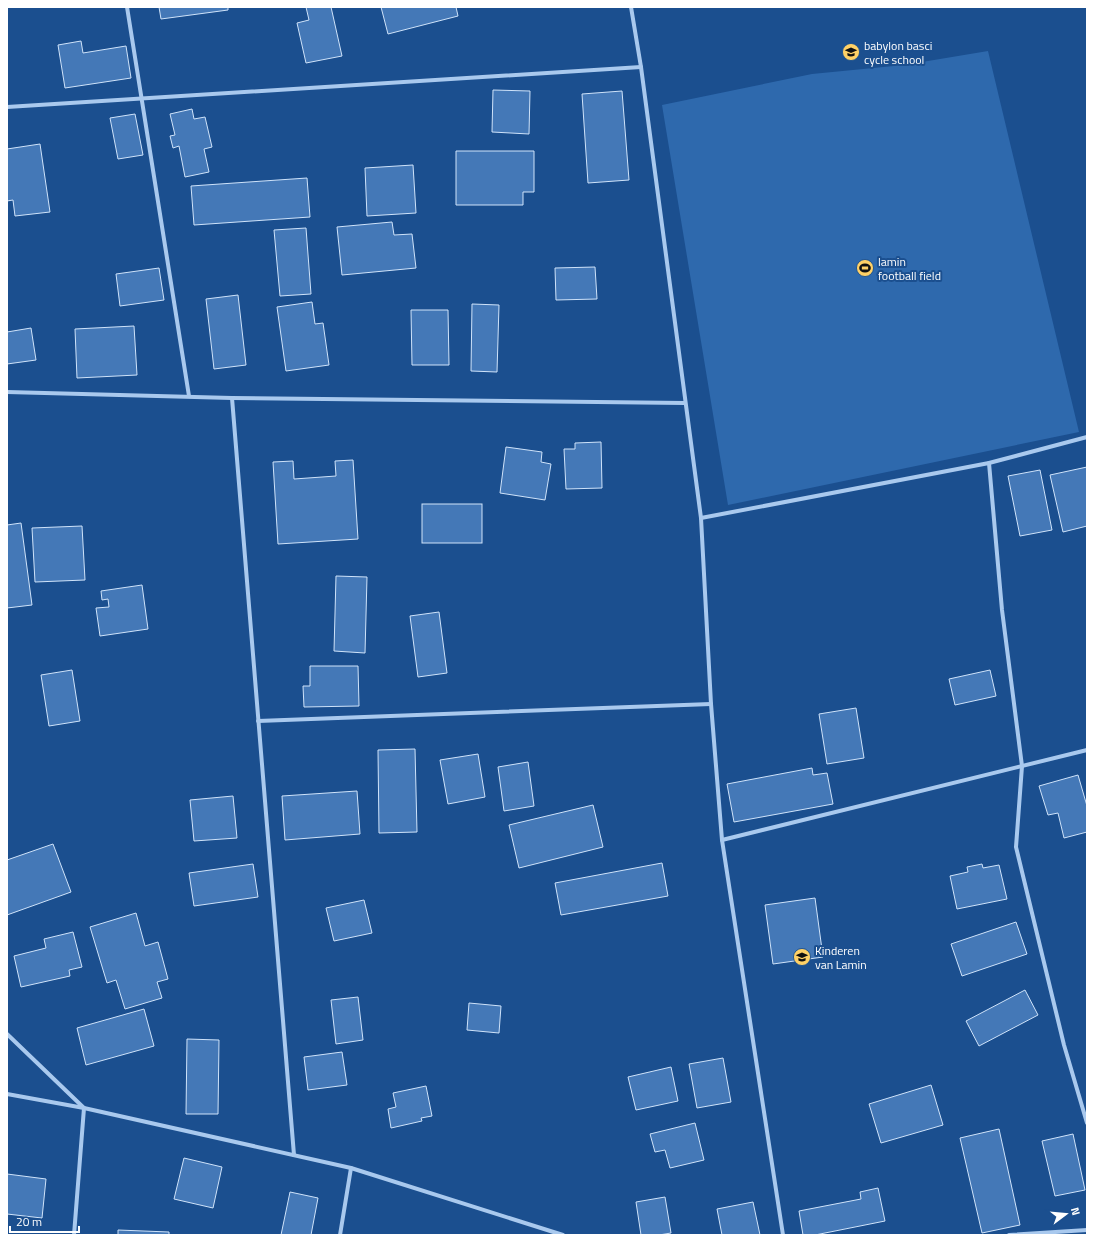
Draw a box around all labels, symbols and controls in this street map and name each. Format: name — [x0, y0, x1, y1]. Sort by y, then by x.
place label: babylon basci cycle school — [864, 36, 932, 69]
school or university icon: babylon basci cycle school — [841, 42, 861, 62]
place label: lamin football field — [878, 252, 941, 285]
sports icon: lamin football field — [855, 258, 875, 278]
place label: Kinderen van Lamin — [815, 941, 867, 974]
school or university icon: Kinderen van Lamin — [792, 947, 812, 967]
north arrow — [1046, 1194, 1086, 1234]
text: N — [1067, 1205, 1084, 1217]
scale bar — [10, 1208, 79, 1234]
text: 20 m — [16, 1212, 42, 1231]

